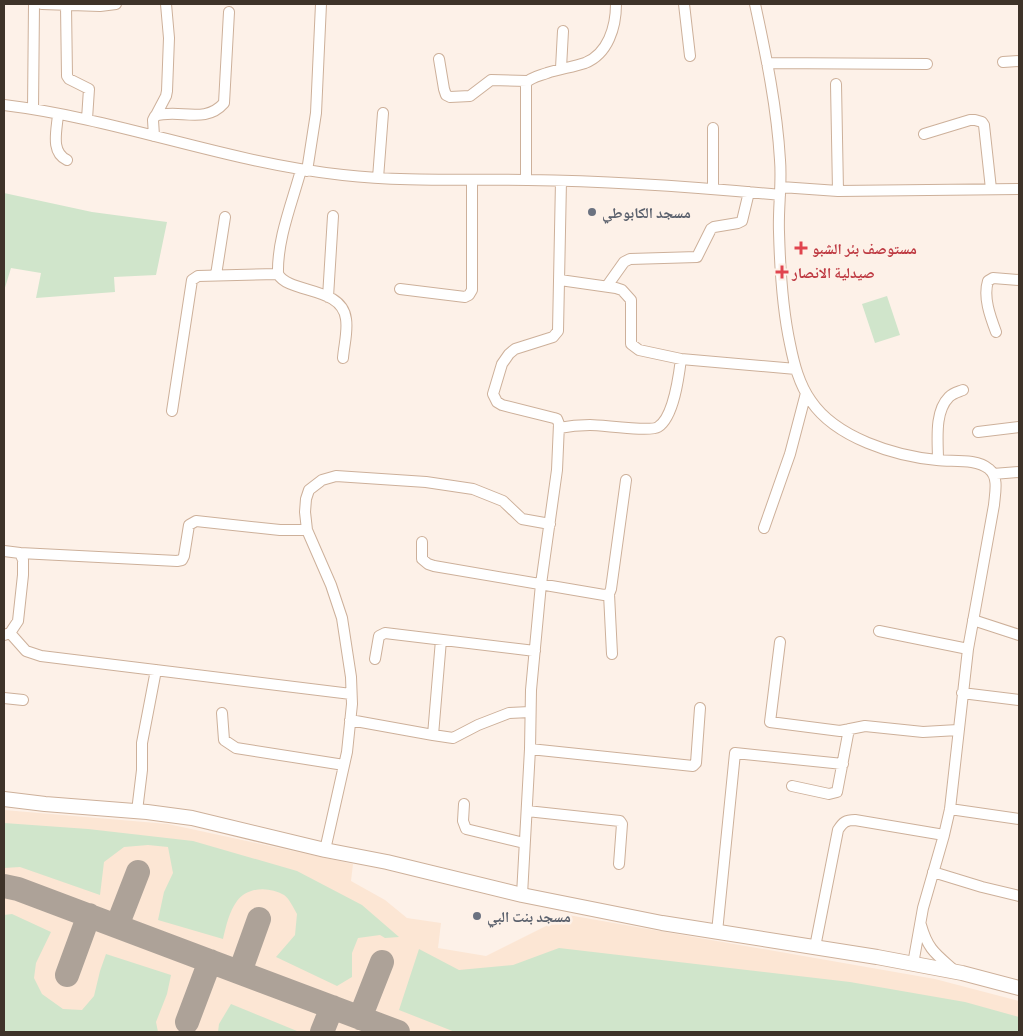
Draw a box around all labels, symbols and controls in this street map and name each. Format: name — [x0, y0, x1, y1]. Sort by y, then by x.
place label: مسجد الكابوطي — [602, 203, 691, 224]
marker: مسجد الكابوطي — [586, 206, 598, 218]
place label: مستوصف بئر الشبو — [812, 239, 917, 258]
marker: مستوصف بئر الشبو — [794, 241, 808, 255]
place label: صيدلية الانصار — [791, 263, 875, 282]
marker: صيدلية الانصار — [776, 266, 788, 278]
place label: مسجد بنت البي — [487, 907, 571, 928]
marker: مسجد بنت البي — [471, 910, 483, 922]

